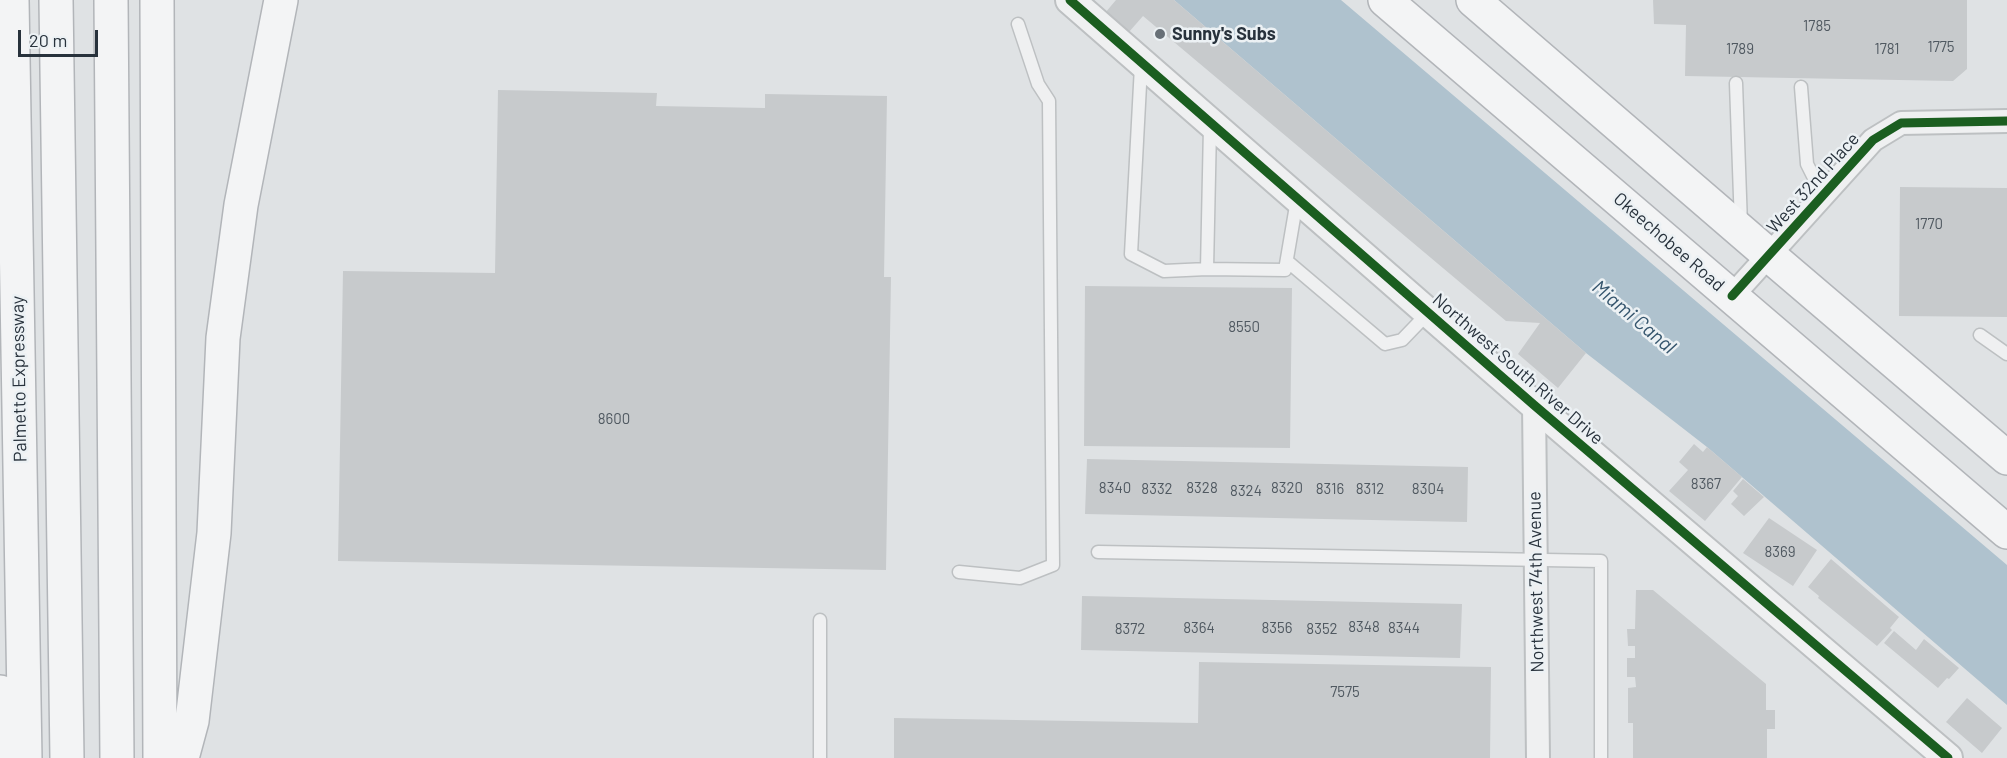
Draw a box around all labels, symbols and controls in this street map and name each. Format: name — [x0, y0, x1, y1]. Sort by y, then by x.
house number: 1785 — [1803, 17, 1831, 35]
scale bar — [21, 18, 100, 56]
place label: Sunny's Subs — [1172, 23, 1276, 45]
marker: Sunny's Subs — [1153, 27, 1167, 41]
text: 20 m — [29, 29, 67, 51]
house number: 1775 — [1927, 38, 1955, 56]
house number: 1789 — [1726, 40, 1754, 58]
house number: 1781 — [1875, 40, 1899, 58]
street label: West 32nd Place — [1762, 128, 1864, 238]
street label: Okeechobee Road — [1609, 188, 1729, 296]
house number: 1770 — [1915, 215, 1943, 233]
water label: Miami Canal — [1587, 275, 1681, 359]
street label: Northwest South River Drive — [1428, 289, 1608, 449]
street label: Palmetto Expressway — [7, 296, 31, 462]
house number: 8550 — [1228, 318, 1260, 336]
house number: 8600 — [598, 410, 630, 428]
house number: 8367 — [1691, 475, 1721, 493]
house number: 8340 — [1099, 479, 1131, 497]
house number: 8328 — [1186, 479, 1218, 497]
house number: 8320 — [1271, 479, 1303, 497]
house number: 8332 — [1141, 480, 1173, 498]
house number: 8316 — [1316, 480, 1344, 498]
house number: 8312 — [1356, 480, 1384, 498]
house number: 8304 — [1412, 480, 1444, 498]
house number: 8324 — [1230, 482, 1262, 500]
street label: Northwest 74th Avenue — [1524, 491, 1548, 673]
house number: 8369 — [1764, 543, 1796, 561]
house number: 8348 — [1348, 618, 1380, 636]
house number: 8364 — [1183, 619, 1215, 637]
house number: 8356 — [1262, 619, 1292, 637]
house number: 8344 — [1388, 619, 1420, 637]
house number: 8372 — [1115, 620, 1145, 638]
house number: 8352 — [1306, 620, 1338, 638]
house number: 7575 — [1330, 683, 1360, 701]

